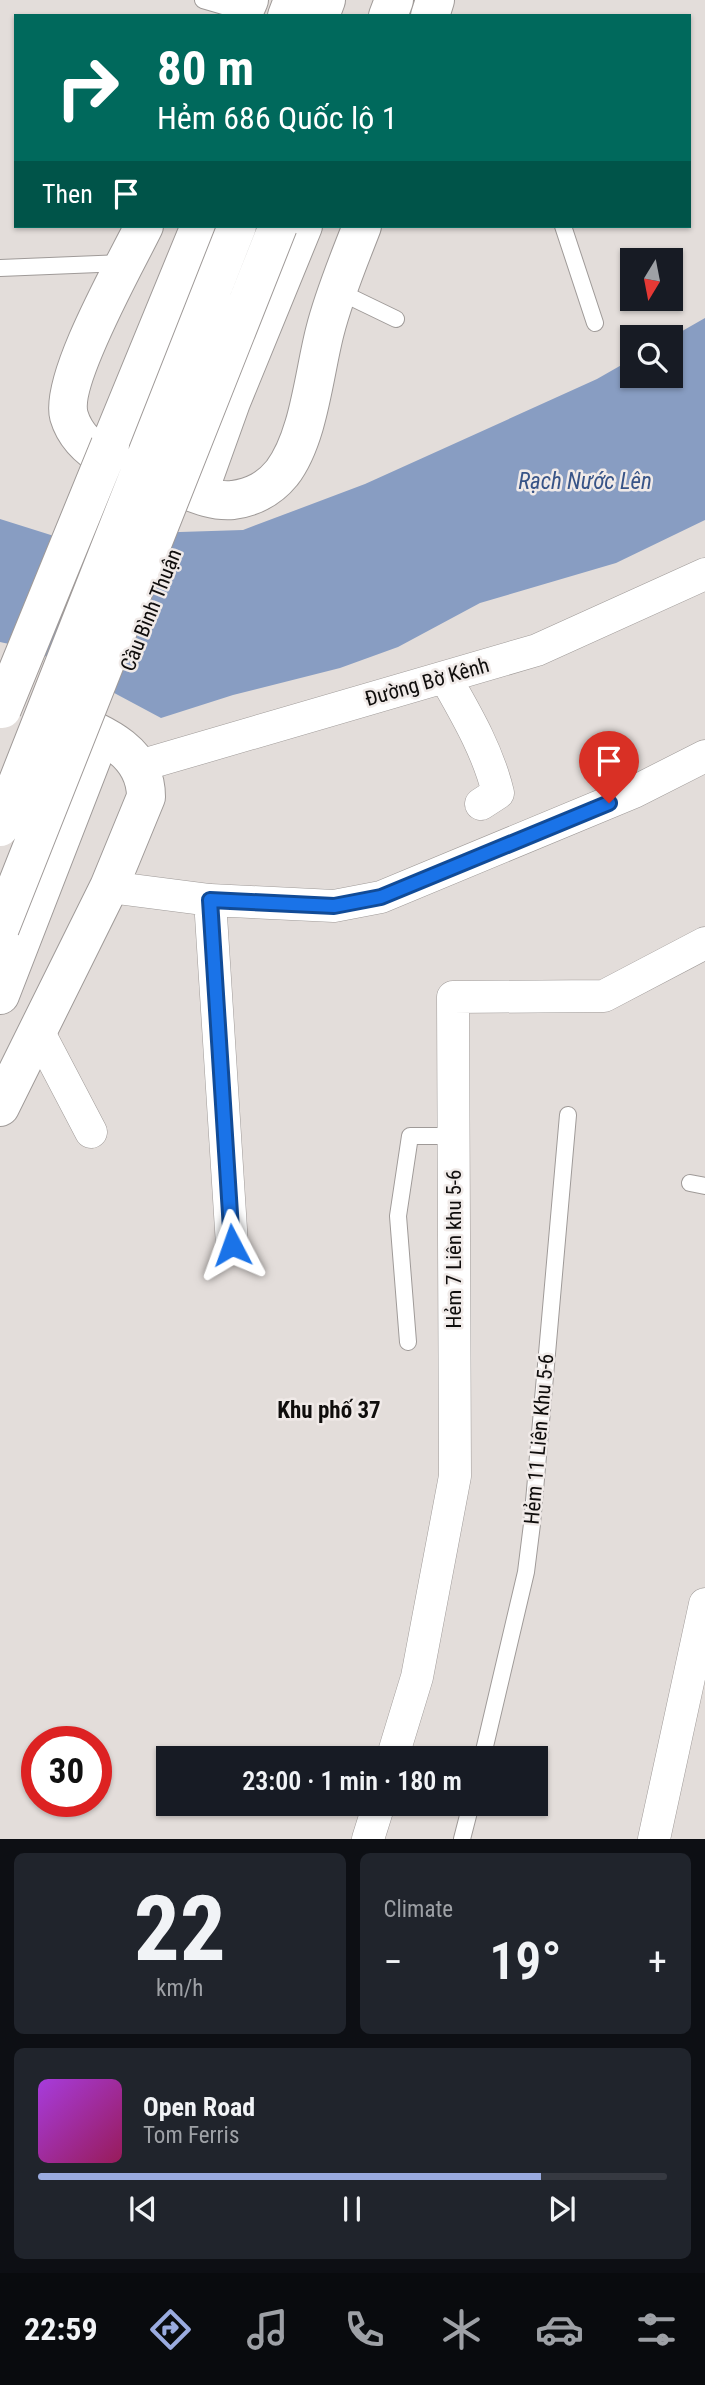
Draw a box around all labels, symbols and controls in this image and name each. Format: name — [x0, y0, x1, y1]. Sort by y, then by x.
text: 80 m — [157, 40, 254, 97]
icon: right — [42, 42, 133, 133]
text: Hẻm 686 Quốc lộ 1 — [157, 99, 397, 137]
icon: arrive — [107, 175, 145, 213]
text: Then — [42, 179, 93, 209]
north arrow — [620, 248, 682, 312]
map controls — [620, 248, 683, 388]
button: search — [620, 325, 683, 388]
water label: Rạch Nước Lên — [518, 468, 652, 495]
street label: Cầu Bình Thuận — [116, 545, 186, 675]
street label: Đường Bờ Kênh — [362, 653, 492, 711]
pin — [579, 731, 639, 803]
icon: arrive — [590, 742, 628, 780]
street label: Hẻm 7 Liên khu 5-6 — [442, 1170, 466, 1328]
position arrow — [195, 1208, 269, 1282]
street label: Hẻm 11 Liên Khu 5-6 — [520, 1353, 558, 1525]
district label: Khu phố 37 — [277, 1397, 381, 1424]
speed limit sign: 30 — [21, 1726, 112, 1817]
text: 23:00 · 1 min · 180 m — [242, 1766, 462, 1796]
text: 22 — [134, 1876, 226, 1982]
text: Climate — [384, 1896, 453, 1923]
text: 19° — [489, 1931, 561, 1992]
text: − — [384, 1940, 403, 1984]
text: + — [648, 1940, 667, 1984]
text: km/h — [156, 1975, 203, 2002]
text: Open Road — [143, 2092, 255, 2122]
text: Tom Ferris — [143, 2122, 239, 2149]
icon: previous — [124, 2190, 162, 2228]
icon: pause — [333, 2190, 371, 2228]
icon: next — [543, 2190, 581, 2228]
icon: directions — [146, 2305, 195, 2354]
icon: music — [243, 2305, 292, 2354]
icon: phone — [340, 2305, 389, 2354]
icon: climate — [437, 2305, 486, 2354]
icon: car — [535, 2305, 584, 2354]
icon: filters — [632, 2305, 681, 2354]
text: 22:59 — [24, 2310, 98, 2348]

